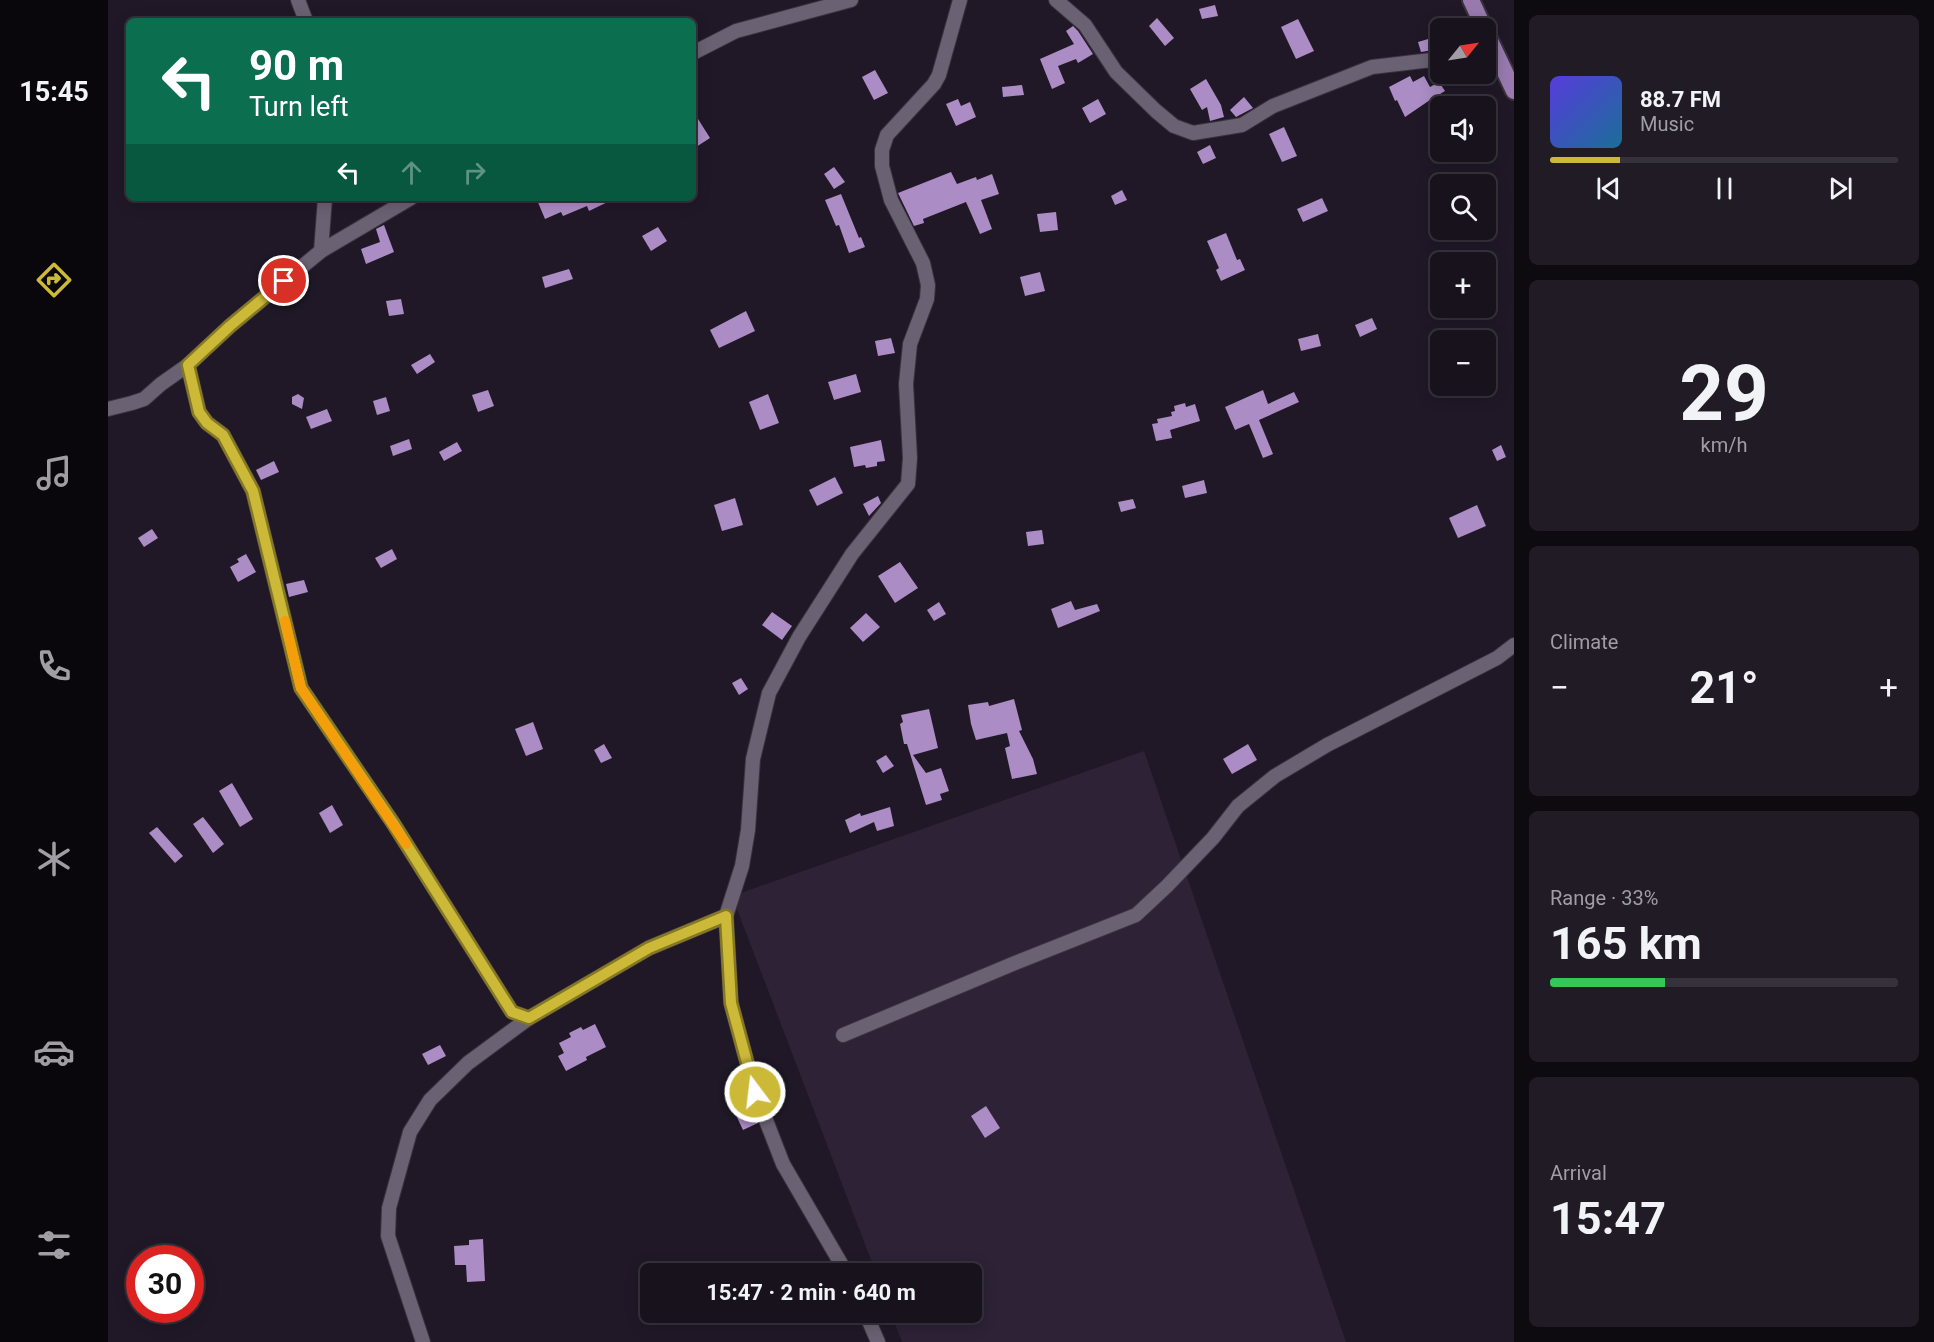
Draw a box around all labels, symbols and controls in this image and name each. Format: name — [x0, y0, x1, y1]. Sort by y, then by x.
north arrow — [1430, 18, 1496, 84]
map controls — [1430, 18, 1496, 396]
text: 90 m — [249, 41, 344, 90]
icon: left — [150, 42, 228, 120]
text: 15:45 — [19, 76, 89, 108]
text: 88.7 FM — [1640, 87, 1721, 112]
text: Turn left — [249, 91, 349, 123]
button: sound — [1430, 96, 1496, 162]
text: Music — [1640, 112, 1694, 136]
icon: left — [332, 156, 365, 189]
icon: ahead — [395, 156, 428, 189]
icon: right — [458, 156, 491, 189]
icon: previous — [1592, 172, 1625, 205]
icon: pause — [1708, 172, 1741, 205]
icon: next — [1824, 172, 1857, 205]
button: search — [1430, 174, 1496, 240]
button: + — [1430, 252, 1496, 318]
pin — [258, 255, 309, 306]
icon: directions — [33, 259, 75, 301]
icon: arrive — [267, 264, 300, 297]
button: − — [1430, 330, 1496, 396]
text: 29 — [1679, 348, 1769, 439]
text: km/h — [1701, 433, 1747, 457]
icon: music — [33, 452, 75, 494]
text: Climate — [1550, 630, 1618, 654]
icon: phone — [33, 645, 75, 687]
text: 21° — [1689, 661, 1759, 714]
text: − — [1550, 668, 1569, 707]
text: + — [1879, 668, 1898, 707]
icon: climate — [33, 838, 75, 880]
text: Range · 33% — [1550, 886, 1658, 910]
text: 165 km — [1550, 917, 1702, 970]
icon: car — [33, 1031, 75, 1073]
position arrow — [723, 1060, 787, 1124]
text: Arrival — [1550, 1161, 1607, 1185]
text: 15:47 — [1550, 1192, 1666, 1245]
icon: filters — [33, 1224, 75, 1266]
speed limit sign: 30 — [126, 1245, 204, 1323]
text: 15:47 · 2 min · 640 m — [706, 1280, 916, 1305]

